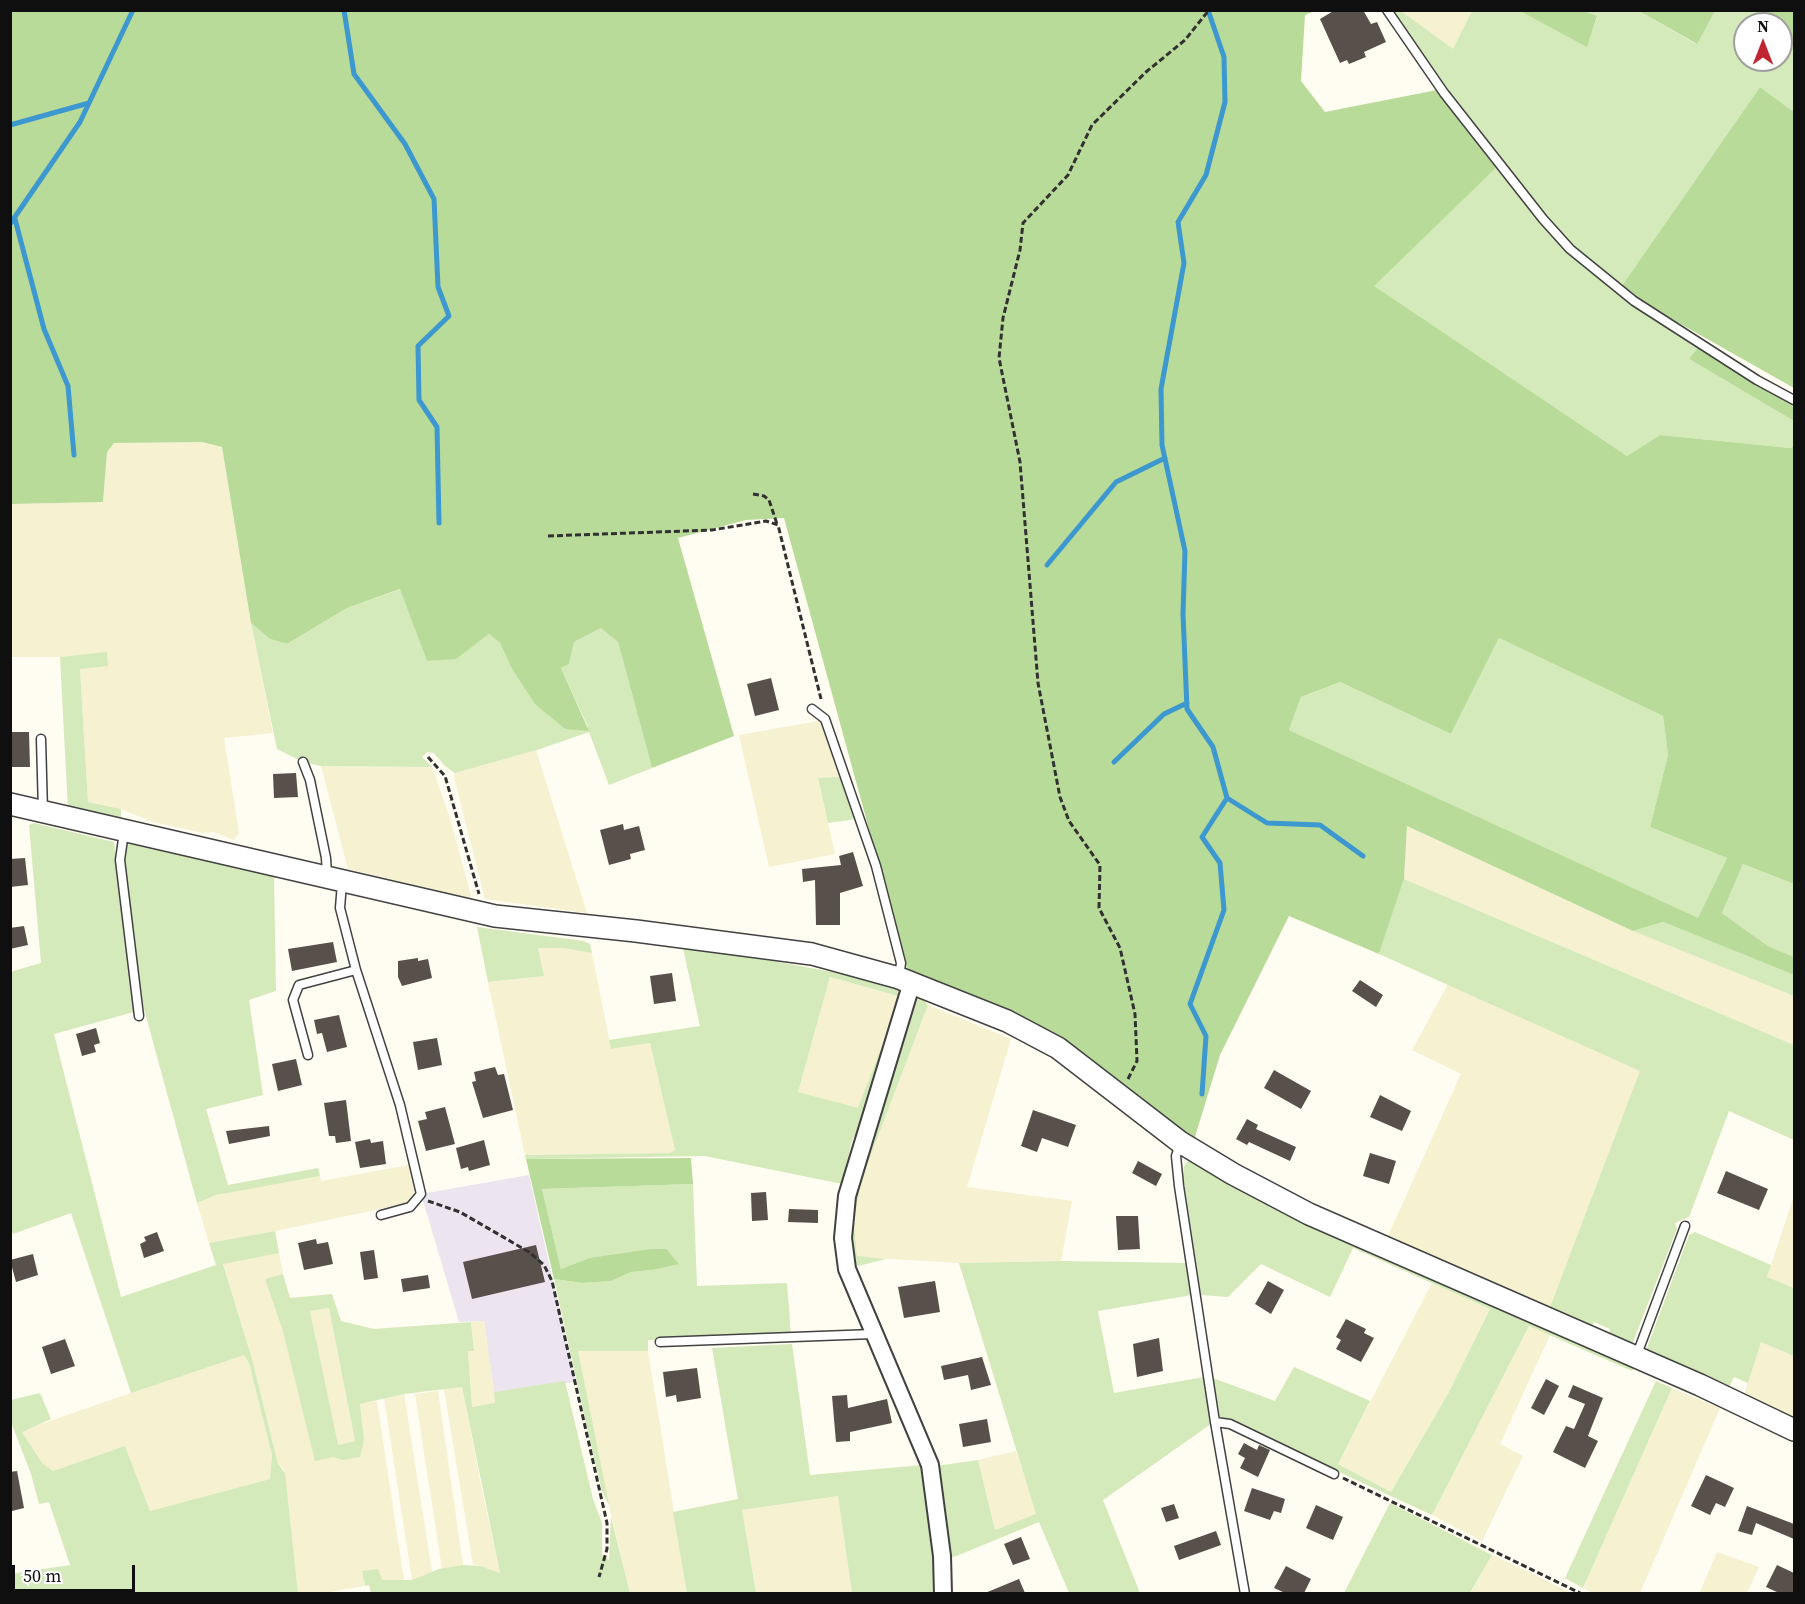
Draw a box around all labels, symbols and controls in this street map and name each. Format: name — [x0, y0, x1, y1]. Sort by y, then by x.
north arrow — [1733, 12, 1793, 72]
text: N — [1757, 15, 1769, 37]
scale bar — [15, 1553, 138, 1591]
text: 50 m — [23, 1563, 61, 1588]

